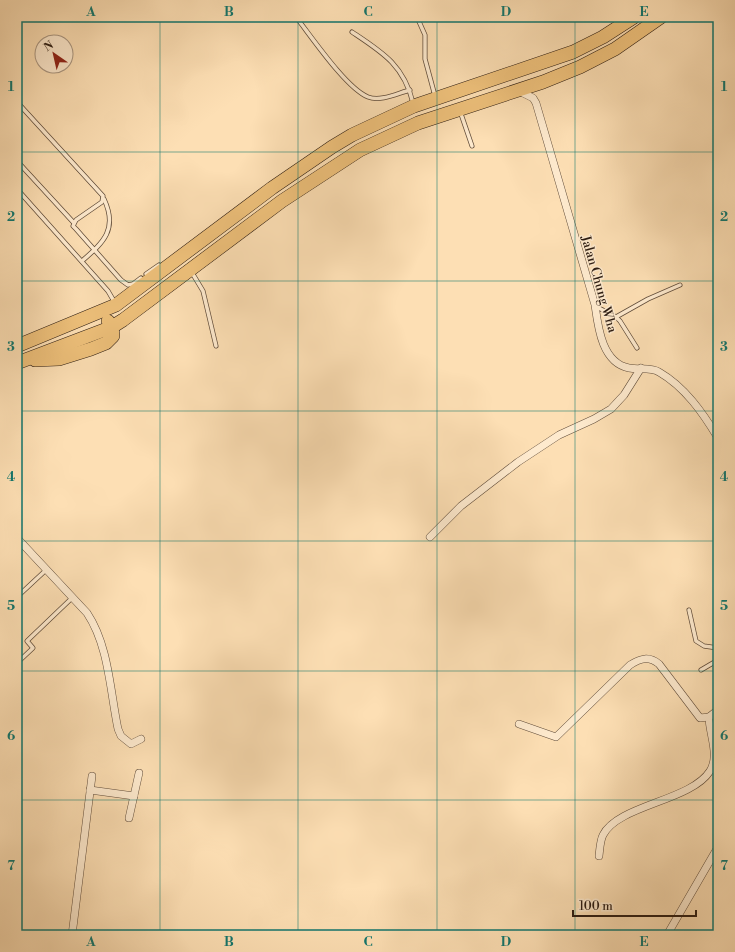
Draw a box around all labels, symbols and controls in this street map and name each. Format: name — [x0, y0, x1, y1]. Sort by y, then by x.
text: A — [85, 4, 96, 20]
text: B — [224, 4, 234, 20]
text: C — [363, 4, 373, 20]
text: D — [501, 4, 511, 20]
text: E — [639, 4, 649, 20]
north arrow — [34, 34, 74, 74]
text: N — [41, 38, 57, 55]
text: 1 — [8, 79, 15, 95]
text: 1 — [721, 79, 728, 95]
text: 2 — [7, 209, 15, 225]
text: 2 — [720, 209, 728, 225]
street label: Jalan Chung Wha — [577, 233, 621, 335]
text: 3 — [7, 339, 15, 355]
text: 3 — [720, 339, 728, 355]
text: 4 — [7, 469, 16, 485]
text: 4 — [720, 469, 729, 485]
text: 5 — [7, 598, 15, 614]
text: 5 — [720, 598, 728, 614]
text: 6 — [7, 728, 15, 744]
text: 6 — [720, 728, 728, 744]
text: 7 — [7, 858, 15, 874]
text: 7 — [720, 858, 728, 874]
scale bar — [573, 892, 696, 918]
text: 100 m — [579, 899, 613, 914]
text: A — [85, 934, 96, 950]
text: B — [224, 934, 234, 950]
text: C — [363, 934, 373, 950]
text: D — [501, 934, 511, 950]
text: E — [639, 934, 649, 950]

